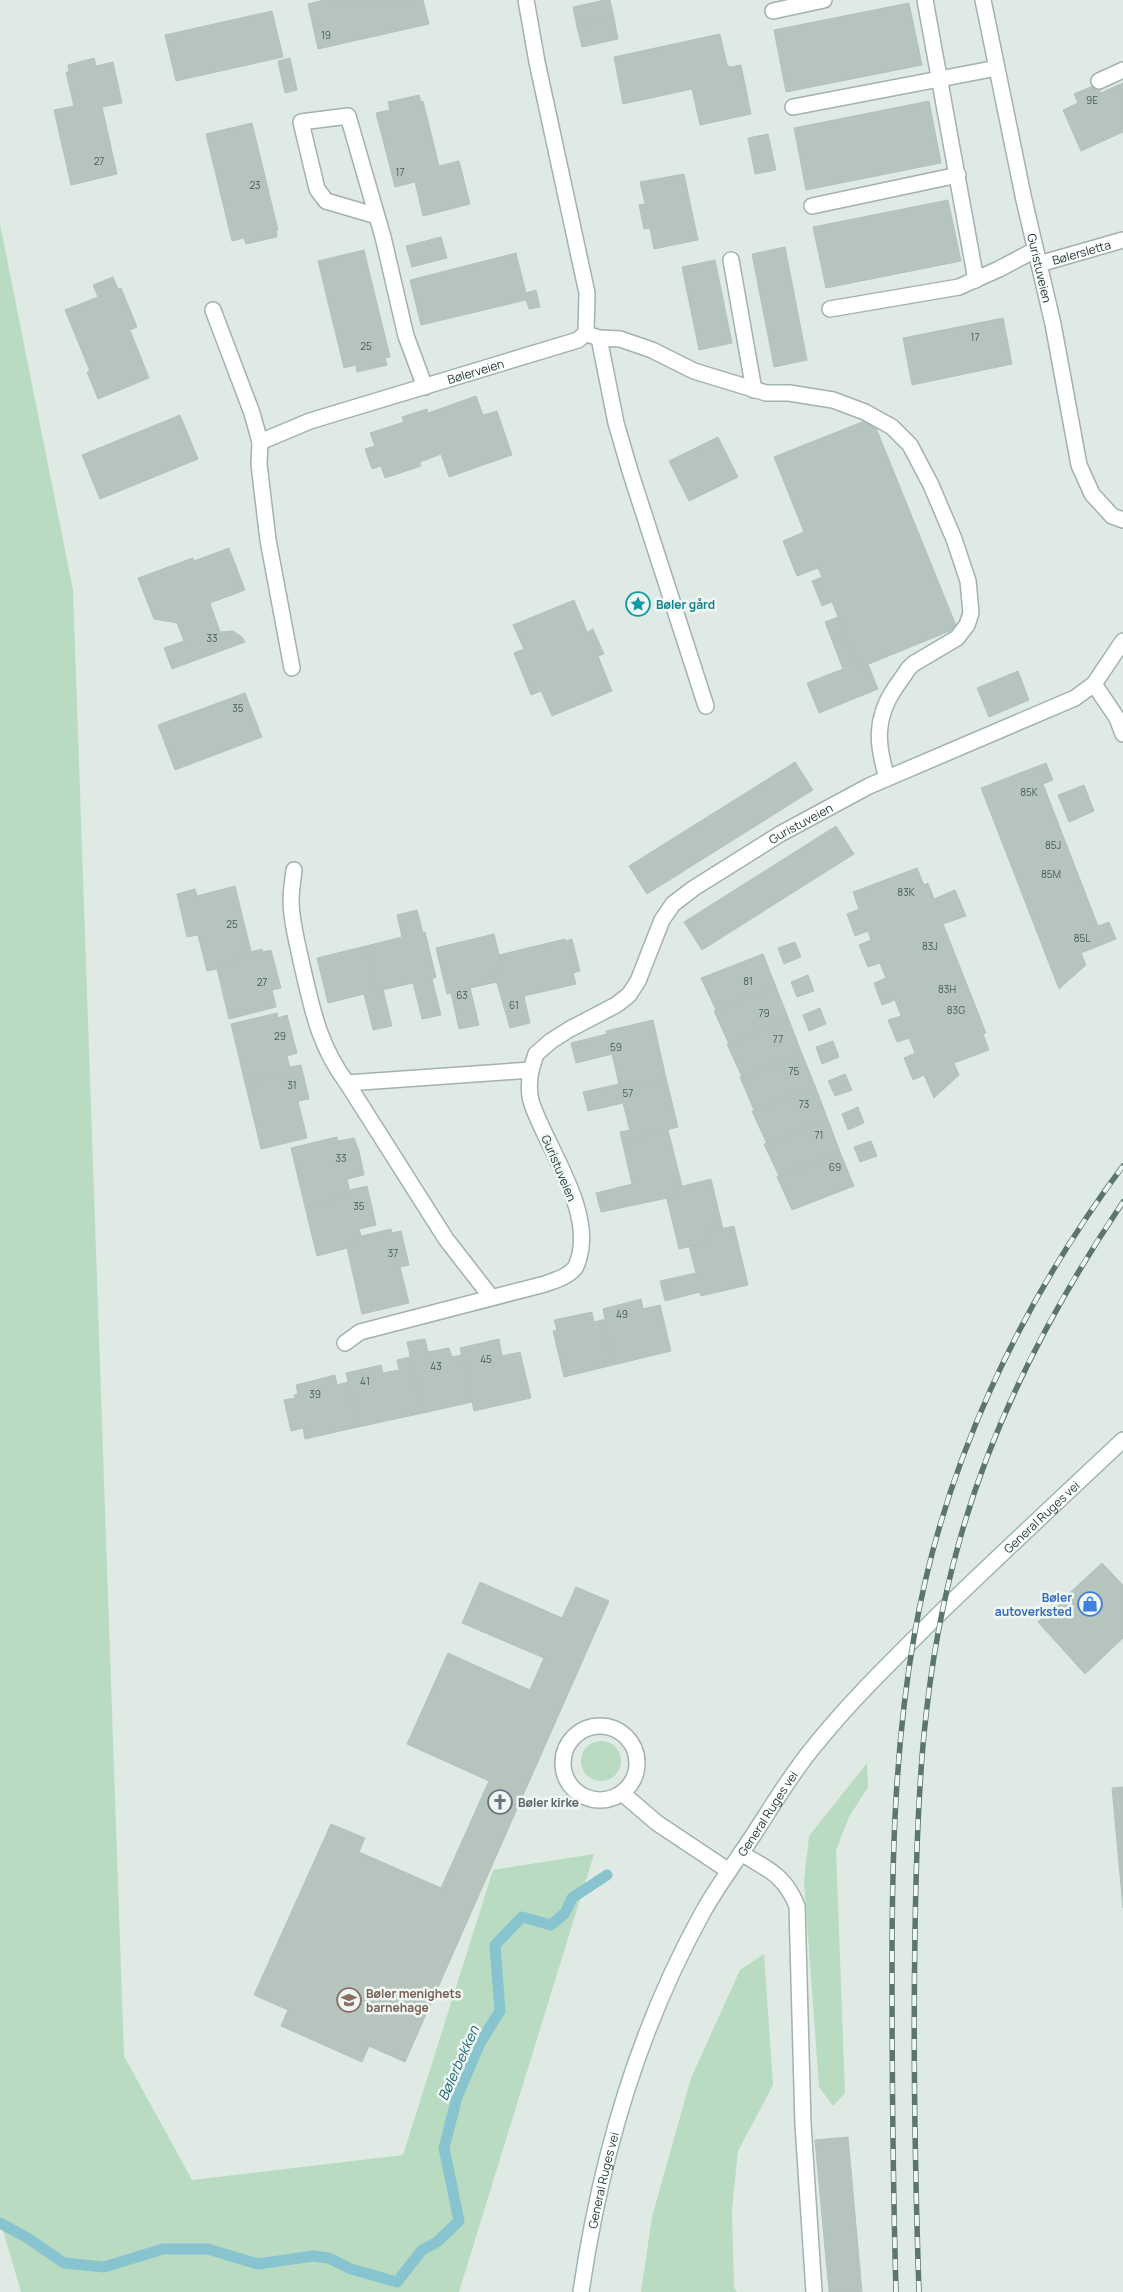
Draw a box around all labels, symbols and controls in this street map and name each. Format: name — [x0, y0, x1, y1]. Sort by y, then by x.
house number: 19 — [321, 28, 331, 42]
house number: 9E — [1086, 93, 1098, 107]
house number: 27 — [94, 154, 104, 168]
house number: 17 — [396, 165, 404, 179]
house number: 23 — [249, 178, 261, 192]
street label: Guristuveien — [1024, 232, 1056, 304]
street label: Bølersletta — [1050, 235, 1113, 268]
house number: 17 — [971, 330, 979, 344]
house number: 25 — [360, 339, 372, 353]
street label: Bølerveien — [445, 354, 506, 388]
place icon: Bøler gård — [625, 591, 651, 617]
place label: Bøler gård — [656, 596, 715, 613]
house number: 33 — [206, 631, 218, 645]
house number: 35 — [232, 701, 244, 715]
house number: 85K — [1020, 785, 1038, 799]
street label: Guristuveien — [765, 799, 835, 848]
house number: 85J — [1045, 838, 1061, 852]
house number: 85M — [1041, 867, 1061, 881]
house number: 83K — [897, 885, 915, 899]
house number: 25 — [226, 917, 238, 931]
house number: 85L — [1074, 931, 1090, 945]
house number: 83J — [922, 939, 938, 953]
house number: 81 — [743, 974, 753, 988]
house number: 27 — [257, 975, 267, 989]
house number: 83H — [938, 982, 956, 996]
house number: 63 — [456, 988, 468, 1002]
house number: 61 — [509, 998, 519, 1012]
house number: 83G — [947, 1003, 965, 1017]
house number: 79 — [758, 1006, 770, 1020]
house number: 29 — [274, 1029, 286, 1043]
house number: 77 — [773, 1032, 783, 1046]
house number: 59 — [610, 1040, 622, 1054]
house number: 75 — [789, 1064, 800, 1078]
house number: 31 — [287, 1078, 297, 1092]
house number: 57 — [623, 1086, 633, 1100]
house number: 73 — [799, 1097, 809, 1111]
house number: 71 — [815, 1128, 823, 1142]
street label: Guristuveien — [537, 1132, 581, 1204]
house number: 33 — [335, 1151, 347, 1165]
house number: 69 — [829, 1160, 841, 1174]
house number: 35 — [353, 1199, 365, 1213]
house number: 37 — [388, 1246, 398, 1260]
house number: 49 — [616, 1307, 628, 1321]
house number: 45 — [480, 1352, 492, 1366]
house number: 43 — [430, 1359, 442, 1373]
house number: 41 — [360, 1374, 370, 1388]
house number: 39 — [309, 1387, 321, 1401]
street label: General Ruges vei — [999, 1477, 1083, 1557]
place label: Bøler autoverksted — [995, 1589, 1072, 1620]
shop icon: Bøler autoverksted — [1077, 1591, 1103, 1617]
street label: General Ruges vei — [733, 1767, 801, 1859]
church icon: Bøler kirke — [487, 1789, 513, 1815]
place label: Bøler kirke — [518, 1794, 579, 1811]
place label: Bøler menighets barnehage — [366, 1985, 462, 2016]
school or university icon: Bøler menighets barnehage — [336, 1987, 362, 2013]
water label: Bølerbekken — [433, 2022, 483, 2103]
street label: General Ruges vei — [583, 2130, 622, 2230]

